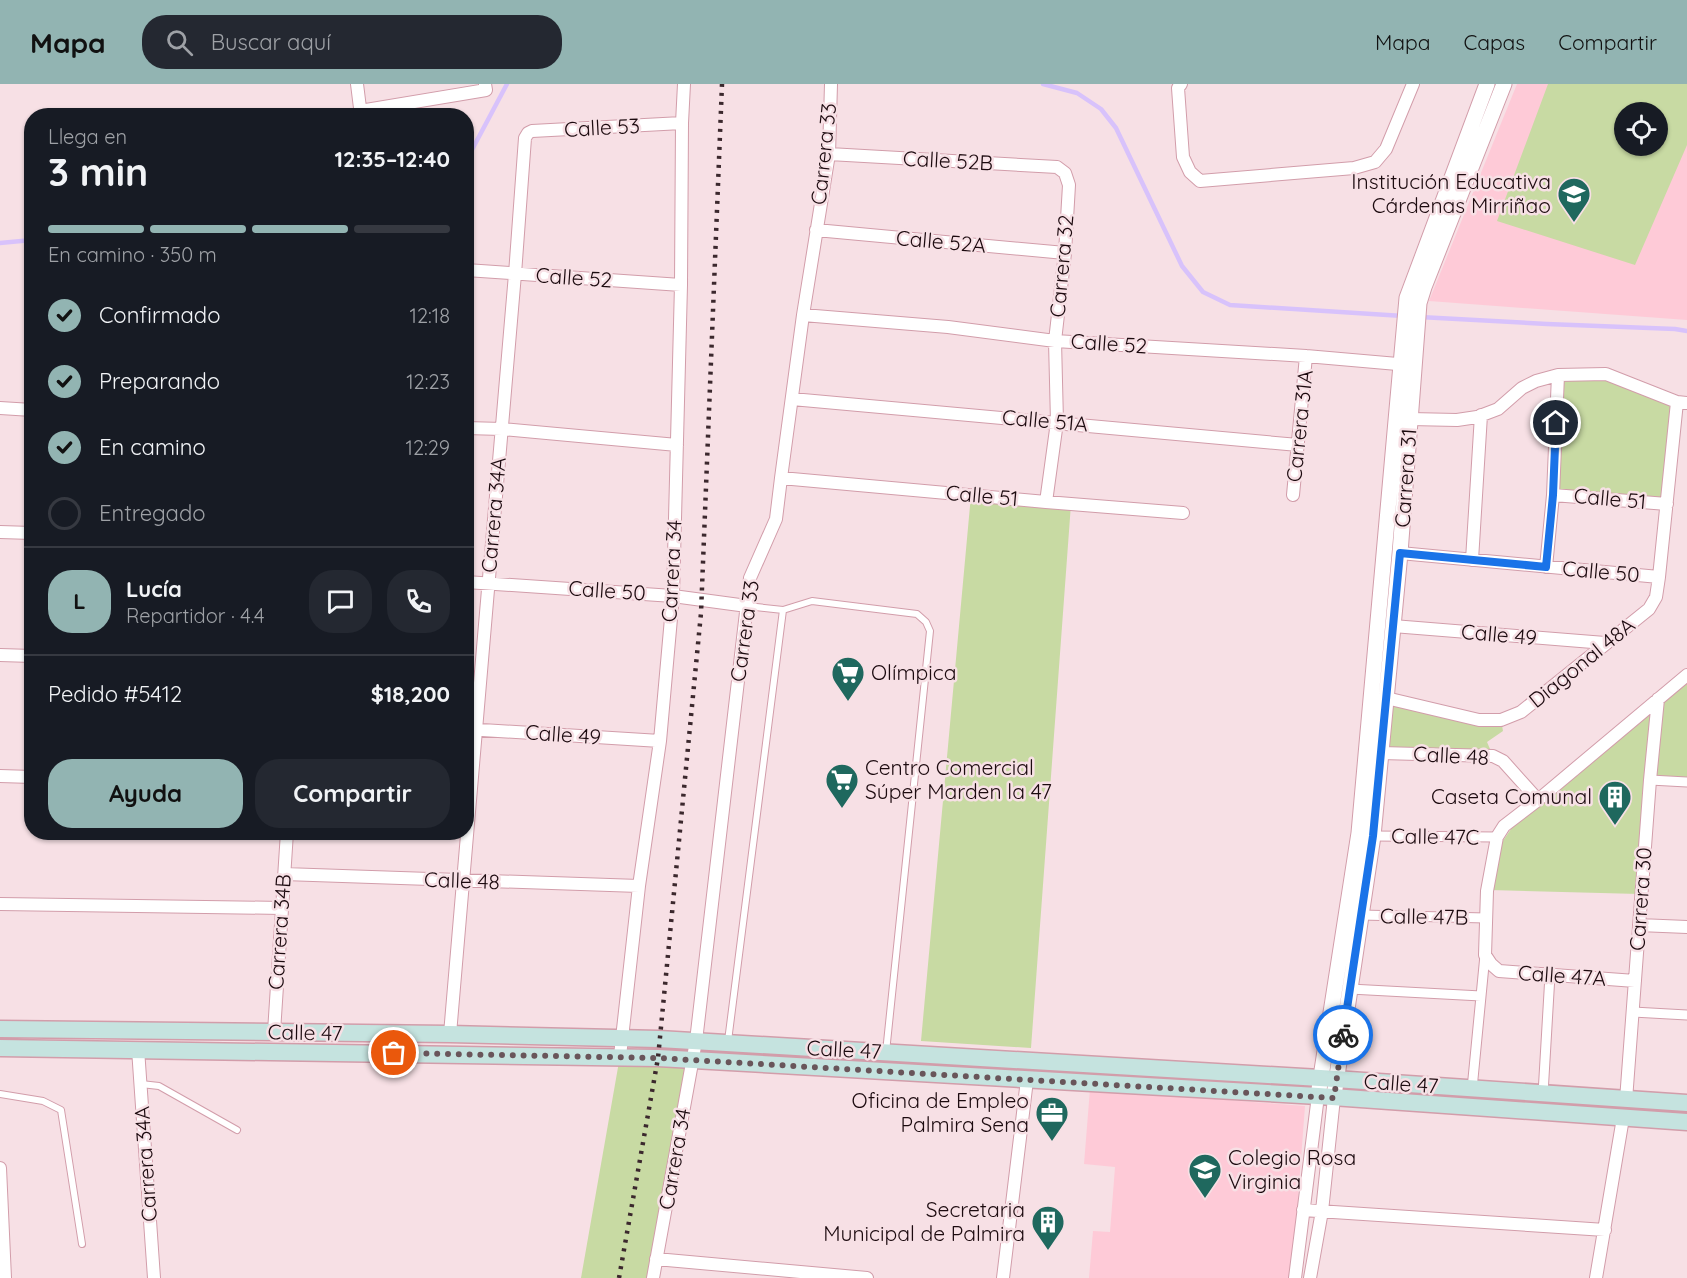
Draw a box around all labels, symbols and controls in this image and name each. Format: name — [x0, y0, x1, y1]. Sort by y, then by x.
search box — [142, 15, 562, 69]
text: Mapa — [30, 25, 106, 60]
icon: search — [163, 26, 196, 59]
text: Buscar aquí — [211, 28, 331, 56]
text: Mapa — [1375, 29, 1430, 55]
text: Capas — [1463, 29, 1525, 55]
text: Compartir — [1558, 29, 1657, 55]
street label: Carrera 33 — [805, 102, 841, 206]
map controls — [1614, 102, 1668, 156]
button: locate — [1614, 102, 1668, 156]
street label: Calle 53 — [563, 112, 641, 142]
text: Llega en — [48, 124, 127, 149]
text: 12:35–12:40 — [334, 145, 450, 173]
street label: Calle 52B — [902, 145, 994, 175]
text: 3 min — [48, 147, 148, 196]
place label: Institución Educativa Cárdenas Mirriñao — [1351, 168, 1551, 218]
school or university icon: Institución Educativa Cárdenas Mirriñao — [1556, 176, 1592, 223]
street label: Carrera 32 — [1044, 213, 1078, 318]
street label: Calle 52A — [895, 224, 987, 258]
text: En camino · 350 m — [48, 242, 217, 267]
street label: Calle 52 — [535, 261, 613, 293]
icon: check — [48, 299, 81, 332]
text: Confirmado — [99, 301, 220, 329]
text: 12:18 — [410, 303, 450, 328]
street label: Calle 52 — [1070, 327, 1148, 359]
icon: check — [48, 365, 81, 398]
text: Preparando — [99, 367, 220, 395]
text: 12:23 — [406, 369, 450, 394]
street label: Carrera 31A — [1280, 369, 1318, 483]
pin — [1530, 397, 1581, 448]
street label: Calle 51A — [1001, 403, 1089, 437]
icon: home — [1539, 406, 1572, 439]
street label: Carrera 31 — [1389, 428, 1421, 528]
icon: check — [48, 431, 81, 464]
text: En camino — [99, 433, 206, 461]
text: 12:29 — [406, 435, 450, 460]
street label: Carrera 34A — [475, 456, 511, 574]
street label: Calle 51 — [945, 479, 1019, 511]
street label: Calle 51 — [1573, 482, 1647, 514]
text: Entregado — [99, 499, 206, 527]
street label: Carrera 34 — [655, 519, 687, 623]
street label: Calle 50 — [1561, 555, 1641, 587]
button: chat — [309, 570, 372, 633]
button: phone — [387, 570, 450, 633]
street label: Calle 50 — [568, 574, 647, 606]
text: Lucía — [126, 575, 182, 603]
street label: Carrera 33 — [724, 578, 764, 683]
text: L — [73, 587, 86, 615]
text: Repartidor · 4.4 — [126, 603, 264, 628]
street label: Diagonal 48A — [1523, 611, 1640, 713]
street label: Calle 49 — [1460, 618, 1538, 650]
supermarket icon: Olímpica — [830, 655, 866, 702]
place label: Olímpica — [871, 659, 956, 685]
text: Pedido #5412 — [48, 680, 182, 708]
text: $18,200 — [371, 680, 450, 708]
street label: Calle 49 — [524, 718, 602, 750]
street label: Calle 48 — [1412, 740, 1490, 770]
place label: Centro Comercial Súper Marden la 47 — [865, 754, 1052, 804]
button: Ayuda — [48, 759, 243, 828]
button: Compartir — [255, 759, 450, 828]
supermarket icon: Centro Comercial Súper Marden la 47 — [824, 762, 860, 809]
building icon: Caseta Comunal — [1597, 779, 1633, 826]
place label: Caseta Comunal — [1431, 783, 1592, 809]
street label: Calle 47C — [1391, 822, 1480, 850]
street label: Carrera 30 — [1623, 846, 1657, 952]
street label: Calle 48 — [424, 866, 500, 894]
street label: Carrera 34B — [262, 873, 296, 991]
street label: Calle 47B — [1380, 902, 1468, 930]
street label: Calle 47A — [1517, 959, 1607, 991]
courier — [1313, 1005, 1373, 1065]
street label: Calle 47 — [267, 1018, 343, 1046]
icon: bike — [1327, 1019, 1360, 1052]
pin — [368, 1027, 419, 1078]
street label: Calle 47 — [806, 1034, 882, 1064]
icon: bag — [377, 1036, 410, 1069]
street label: Calle 47 — [1363, 1067, 1439, 1099]
place label: Oficina de Empleo Palmira Sena — [852, 1087, 1029, 1137]
office icon: Oficina de Empleo Palmira Sena — [1034, 1095, 1070, 1142]
street label: Carrera 34A — [128, 1105, 162, 1223]
street label: Carrera 34 — [652, 1106, 696, 1211]
place label: Colegio Rosa Virginia — [1228, 1144, 1356, 1194]
school or university icon: Colegio Rosa Virginia — [1187, 1152, 1223, 1199]
place label: Secretaria Municipal de Palmira — [823, 1196, 1025, 1246]
building icon: Secretaria Municipal de Palmira — [1030, 1204, 1066, 1251]

